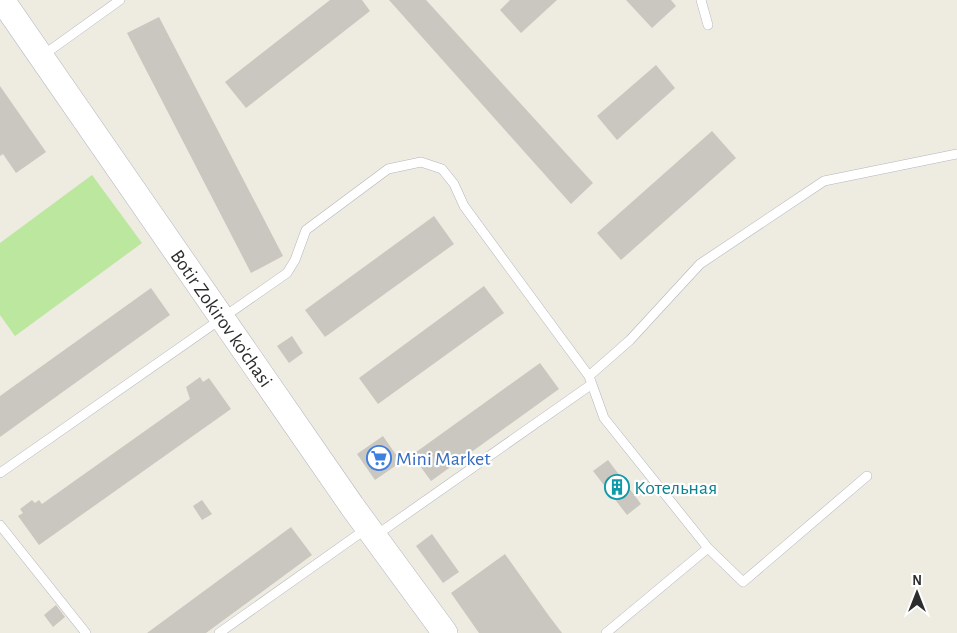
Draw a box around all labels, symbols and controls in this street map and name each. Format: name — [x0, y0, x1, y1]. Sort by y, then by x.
street label: Botir Zokirov ko'chasi — [166, 246, 276, 391]
supermarket icon: Mini Market — [366, 445, 392, 471]
place label: Mini Market — [396, 449, 491, 469]
building icon: Котельная — [604, 474, 630, 500]
place label: Котельная — [634, 478, 717, 498]
north arrow — [892, 568, 942, 618]
text: N — [912, 574, 922, 588]

